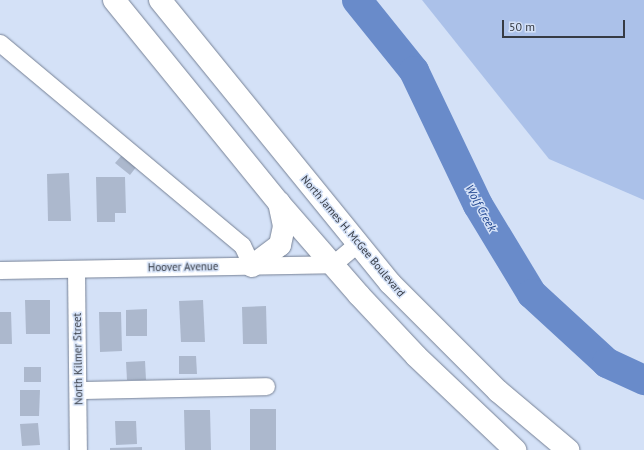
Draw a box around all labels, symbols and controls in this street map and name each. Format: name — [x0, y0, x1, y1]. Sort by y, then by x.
scale bar — [504, 12, 627, 38]
text: 50 m — [509, 19, 535, 34]
street label: North James H. McGee Boulevard — [298, 172, 408, 300]
water label: Wolf Creek — [462, 182, 500, 234]
street label: Hoover Avenue — [147, 260, 219, 274]
street label: North Kilmer Street — [71, 313, 85, 405]

